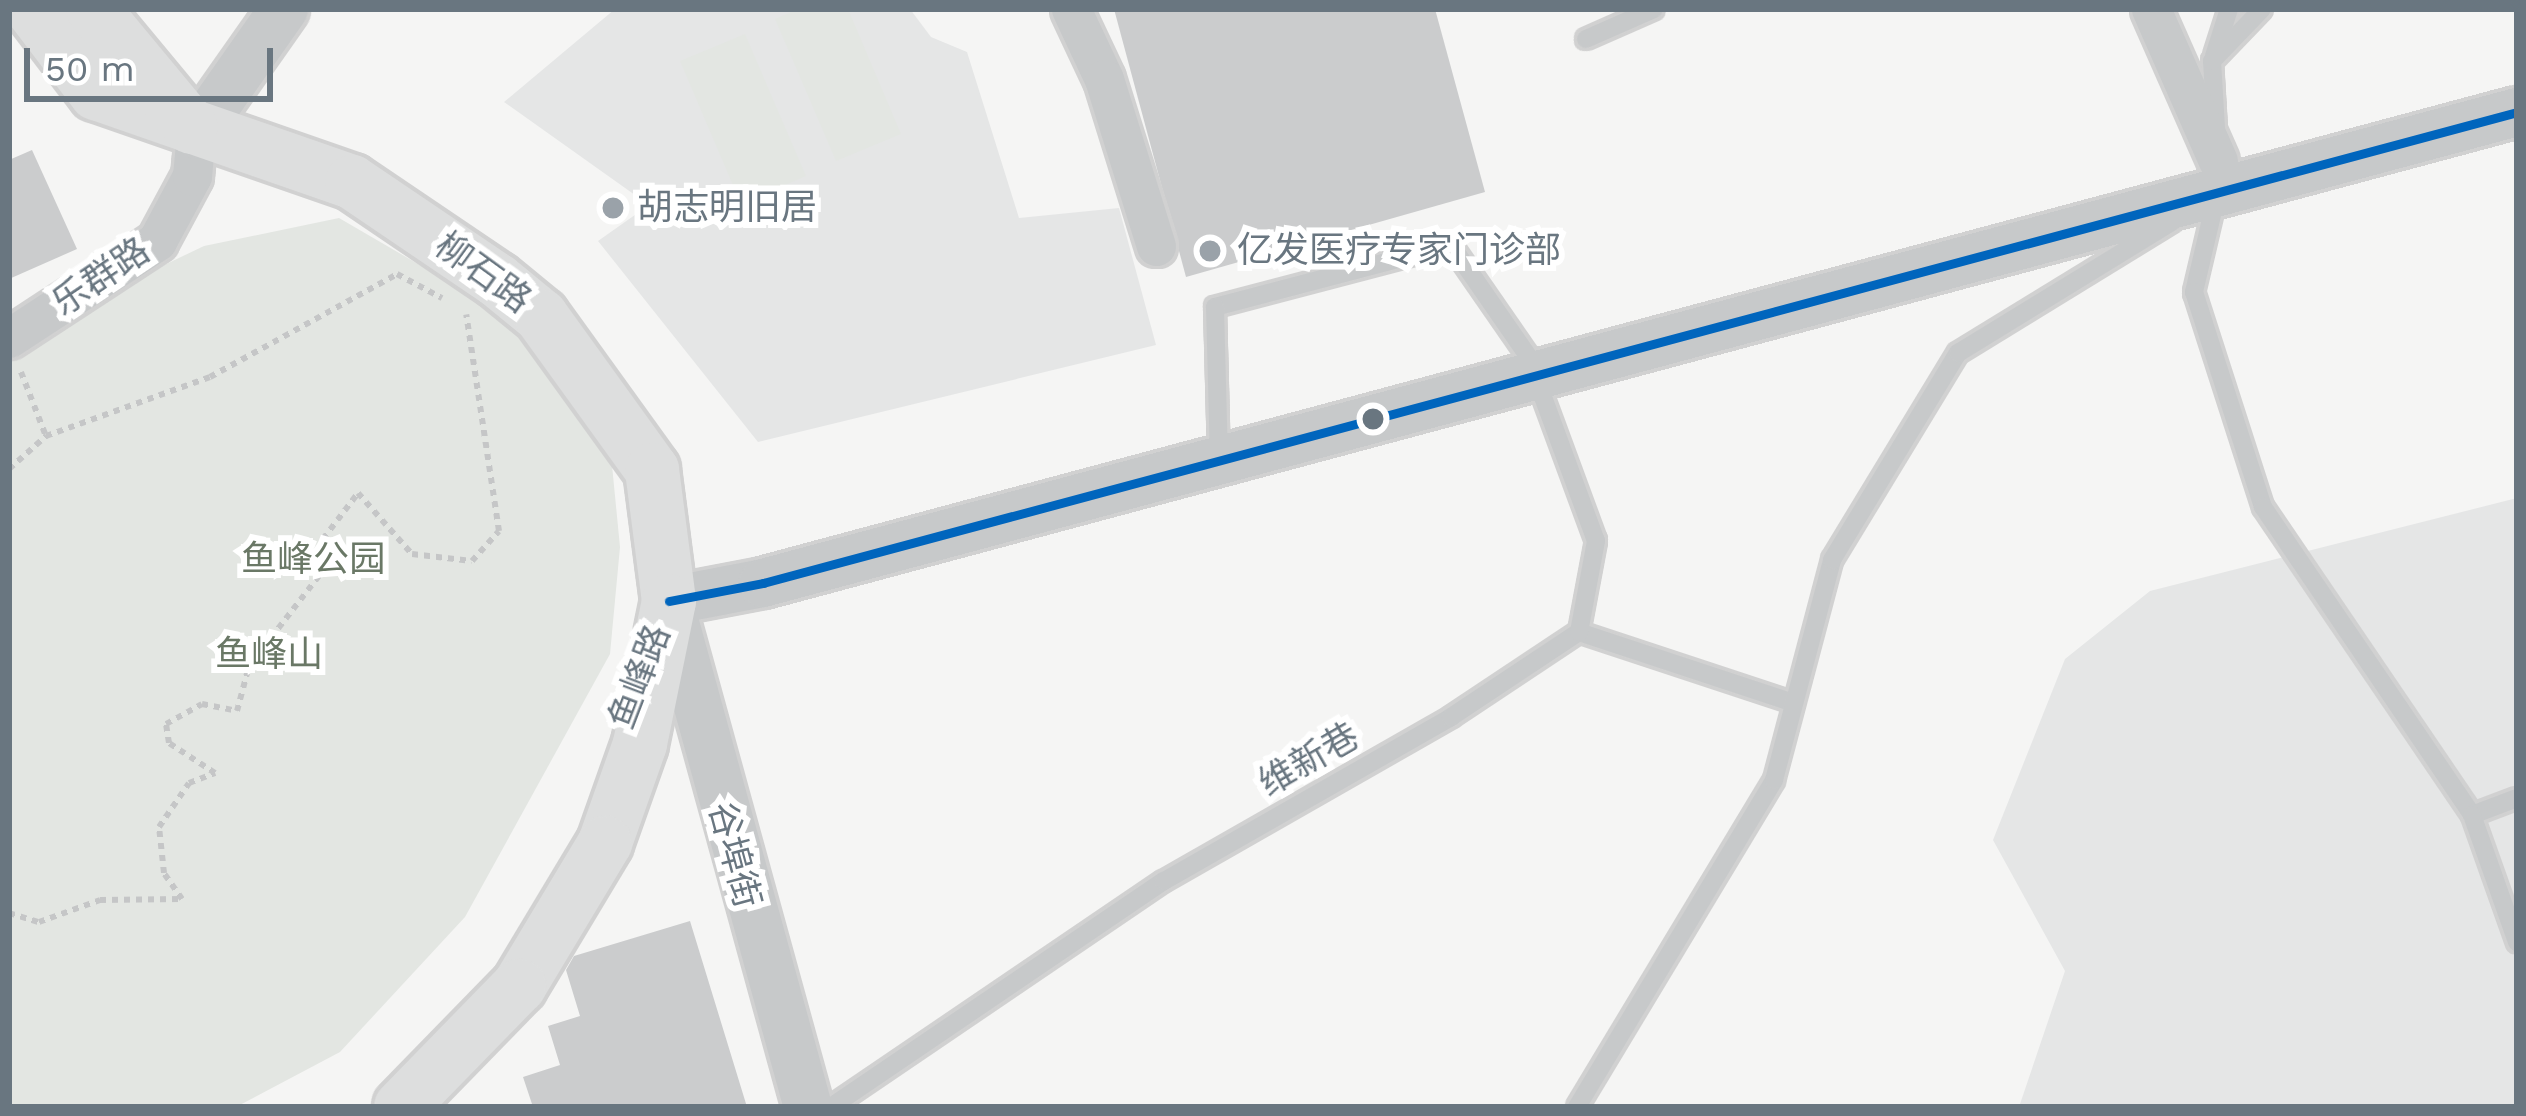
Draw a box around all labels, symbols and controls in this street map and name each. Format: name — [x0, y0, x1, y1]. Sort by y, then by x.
scale bar — [30, 24, 279, 98]
text: 50 m — [45, 48, 135, 90]
place label: 胡志明旧居 — [637, 186, 817, 230]
marker: 胡志明旧居 — [600, 195, 626, 221]
street label: 柳石路 — [427, 224, 539, 322]
street label: 乐群路 — [44, 229, 158, 325]
place label: 亿发医疗专家门诊部 — [1237, 229, 1561, 273]
marker: 亿发医疗专家门诊部 — [1194, 235, 1226, 267]
unlabelled marker — [1362, 408, 1384, 430]
park label: 鱼峰公园 — [241, 538, 385, 582]
street label: 鱼峰路 — [600, 619, 680, 735]
park label: 鱼峰山 — [215, 633, 323, 677]
street label: 维新巷 — [1251, 714, 1367, 806]
street label: 谷埠街 — [699, 797, 769, 913]

